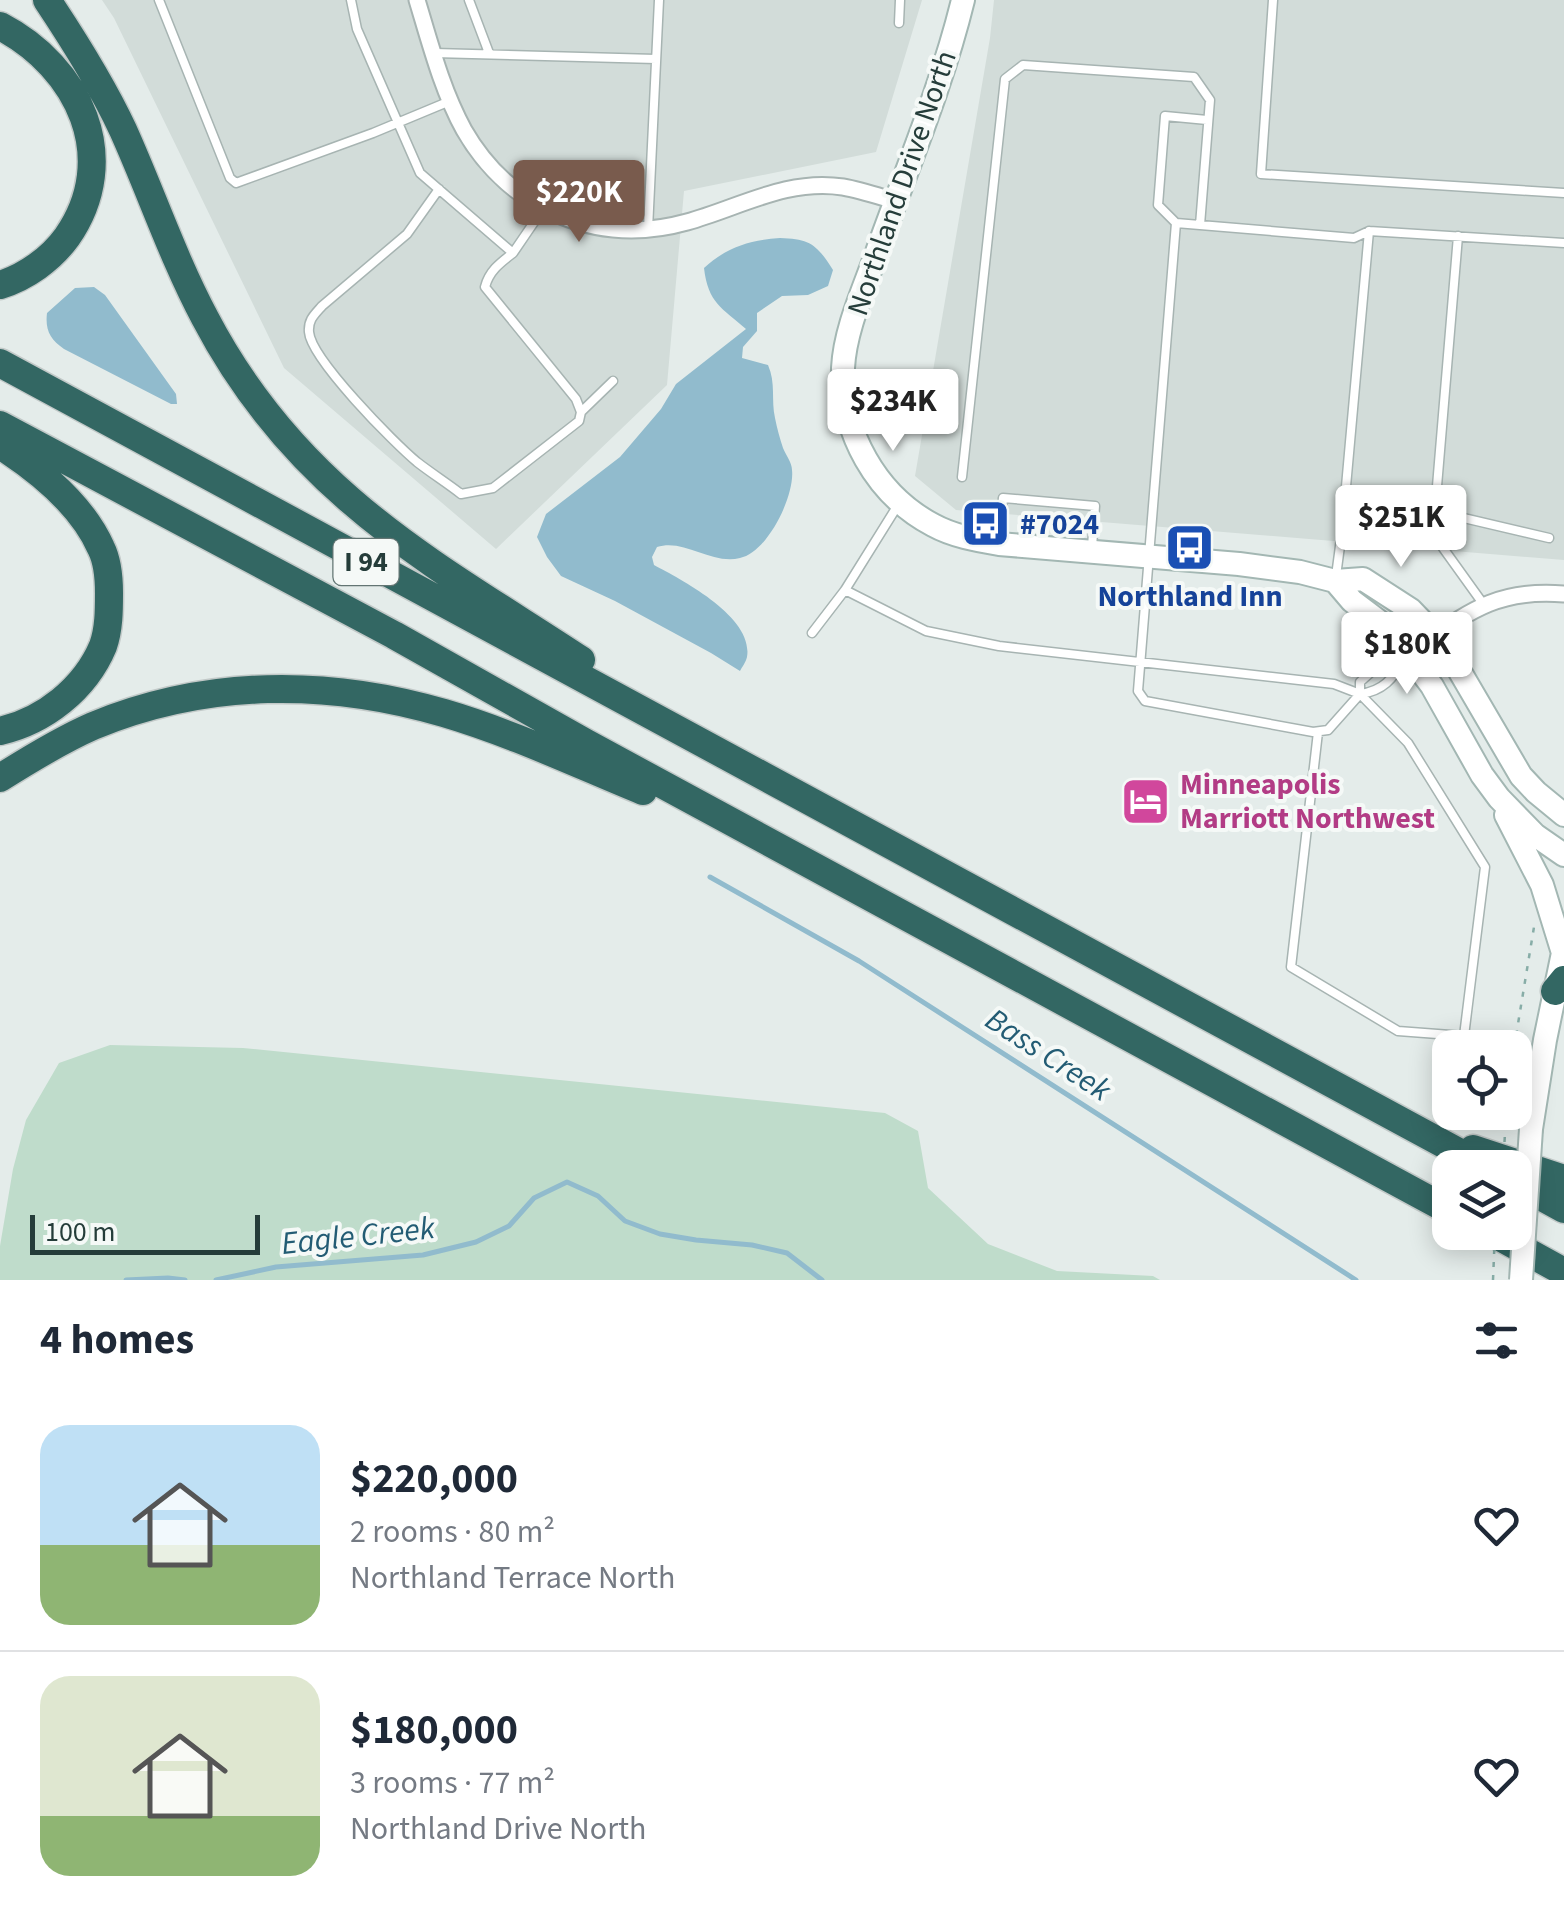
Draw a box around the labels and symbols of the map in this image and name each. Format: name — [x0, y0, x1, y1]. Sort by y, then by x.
street label: Northland Drive North — [836, 45, 968, 321]
pin: $220K — [509, 160, 649, 245]
pin: $234K — [823, 369, 963, 454]
pin: $251K — [1331, 485, 1471, 570]
bus stop icon: #7024 — [959, 498, 1011, 550]
place label: #7024 — [1020, 503, 1099, 546]
bus stop icon: Northland Inn — [1164, 521, 1216, 573]
road number: I 94 — [334, 539, 398, 585]
place label: Northland Inn — [1097, 575, 1283, 618]
pin: $180K — [1337, 612, 1477, 697]
place label: Minneapolis Marriott Northwest — [1180, 763, 1435, 840]
hotel icon: Minneapolis Marriott Northwest — [1119, 775, 1171, 827]
water label: Bass Creek — [976, 997, 1121, 1113]
water label: Eagle Creek — [279, 1205, 438, 1267]
scale bar — [30, 1210, 260, 1254]

